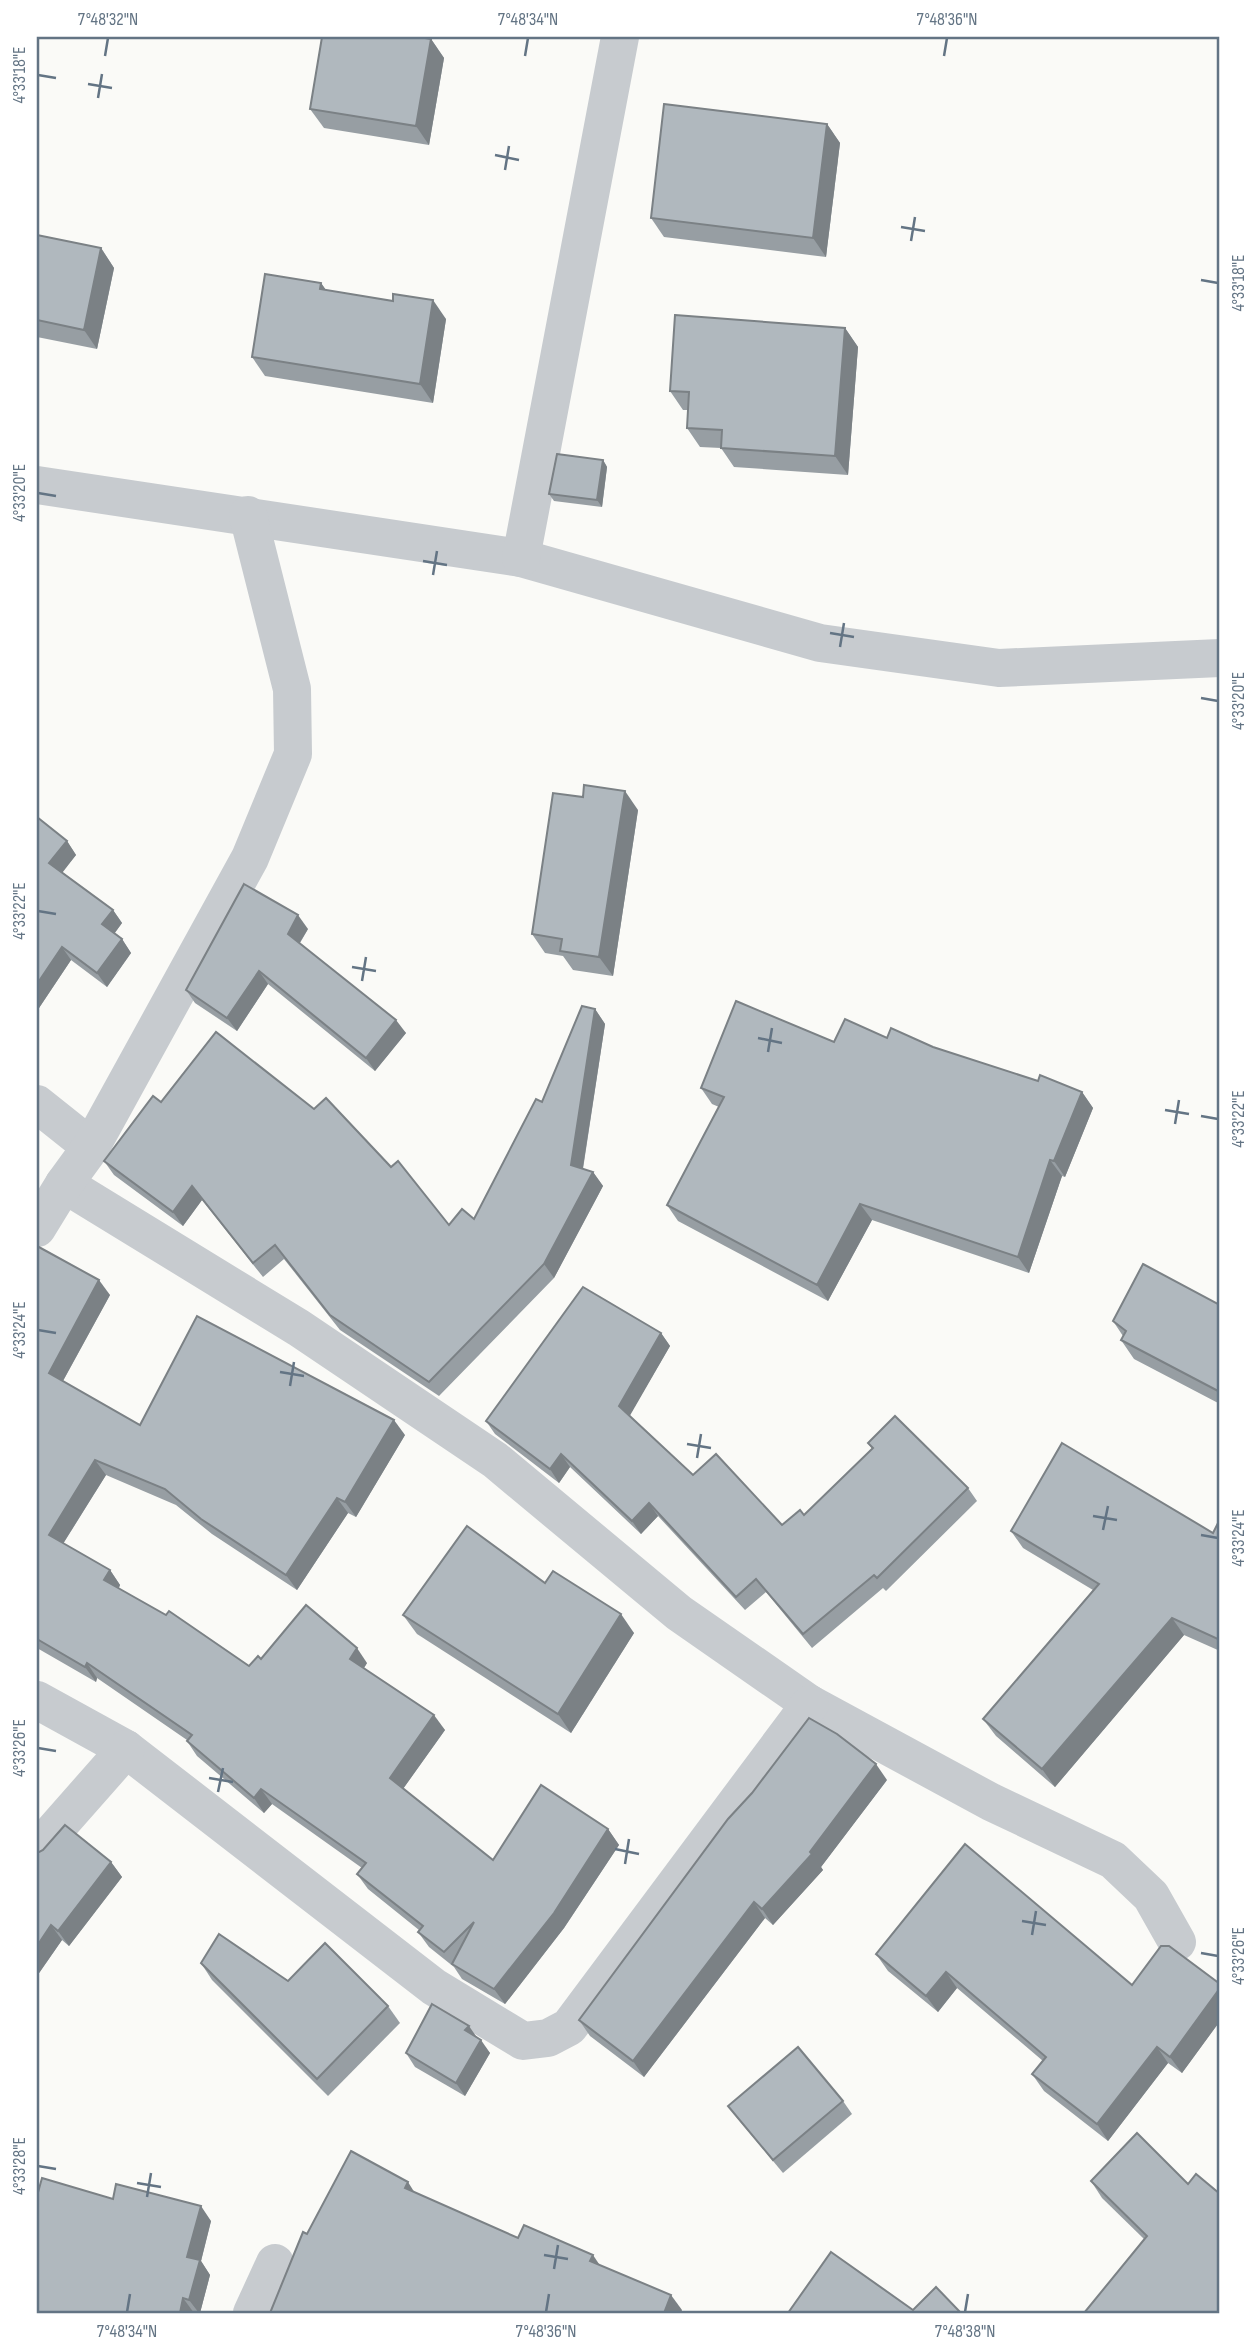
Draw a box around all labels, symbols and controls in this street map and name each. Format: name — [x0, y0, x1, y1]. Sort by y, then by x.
text: 7°48'32"N — [78, 9, 138, 30]
text: 7°48'34"N — [498, 9, 558, 30]
text: 7°48'36"N — [917, 9, 977, 30]
text: 4°33'18"E — [9, 47, 30, 103]
text: 4°33'18"E — [1228, 255, 1249, 311]
text: 4°33'20"E — [9, 464, 30, 522]
text: 4°33'20"E — [1228, 672, 1249, 730]
text: 4°33'22"E — [9, 882, 30, 940]
text: 4°33'22"E — [1228, 1090, 1249, 1148]
text: 4°33'24"E — [9, 1301, 30, 1359]
text: 4°33'24"E — [1228, 1509, 1249, 1567]
text: 4°33'26"E — [9, 1719, 30, 1777]
text: 4°33'26"E — [1228, 1927, 1249, 1985]
text: 4°33'28"E — [9, 2137, 30, 2195]
text: 7°48'34"N — [97, 2321, 157, 2342]
text: 7°48'36"N — [516, 2321, 576, 2342]
text: 7°48'38"N — [935, 2321, 995, 2342]

